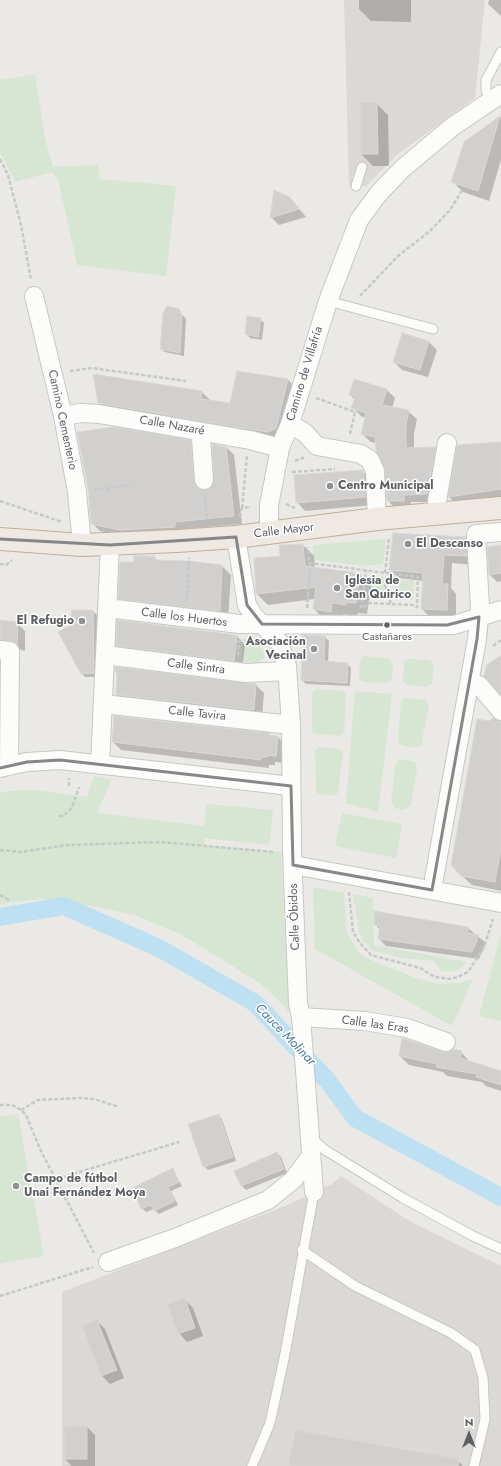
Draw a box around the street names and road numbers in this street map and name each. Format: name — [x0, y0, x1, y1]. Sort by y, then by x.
street label: Camino de Villafría — [284, 325, 326, 423]
street label: Camino Cementerio — [44, 369, 80, 471]
street label: Calle Nazaré — [138, 413, 206, 439]
street label: Calle Mayor — [253, 520, 315, 542]
street label: Calle los Huertos — [140, 606, 228, 630]
street label: Calle Sintra — [166, 656, 226, 678]
street label: Calle Tavira — [168, 704, 226, 724]
street label: Calle Óbidos — [287, 883, 303, 951]
street label: Calle las Eras — [341, 1013, 409, 1037]

